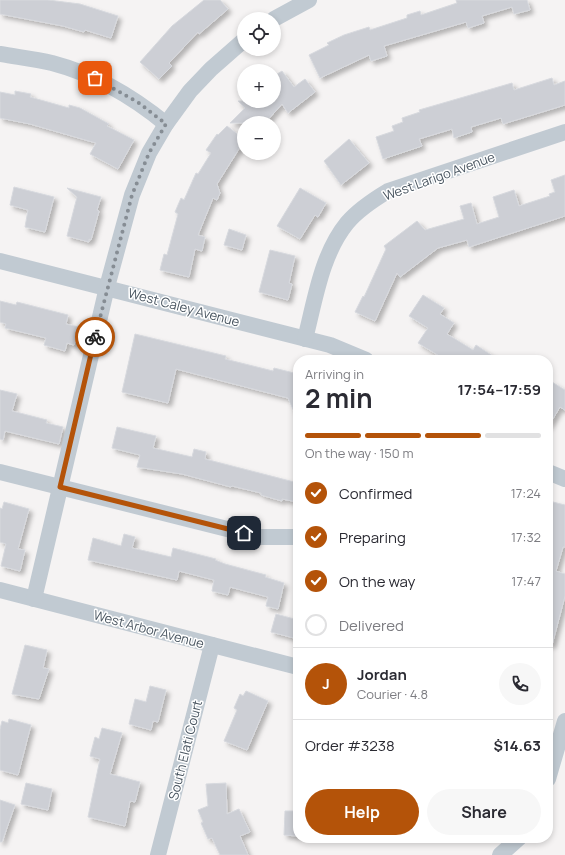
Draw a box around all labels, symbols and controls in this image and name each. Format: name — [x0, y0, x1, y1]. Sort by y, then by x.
map controls — [237, 12, 281, 160]
button: locate — [237, 12, 281, 56]
pin — [78, 61, 112, 95]
button: + — [237, 64, 281, 108]
icon: bag — [84, 67, 106, 89]
button: − — [237, 116, 281, 160]
street label: West Larigo Avenue — [381, 147, 498, 205]
street label: West Caley Avenue — [126, 283, 242, 331]
courier — [75, 317, 115, 357]
icon: bike — [84, 326, 106, 348]
text: Arriving in — [305, 365, 364, 383]
text: 17:54–17:59 — [458, 379, 541, 400]
text: 2 min — [305, 380, 373, 416]
text: On the way · 150 m — [305, 444, 413, 462]
icon: check — [305, 482, 327, 504]
text: Confirmed — [339, 483, 412, 504]
text: 17:24 — [511, 484, 541, 502]
pin — [227, 516, 261, 550]
icon: home — [233, 522, 255, 544]
icon: check — [305, 526, 327, 548]
text: Preparing — [339, 527, 406, 548]
text: 17:32 — [511, 528, 541, 546]
icon: check — [305, 570, 327, 592]
text: On the way — [339, 571, 415, 592]
text: 17:47 — [511, 572, 541, 590]
street label: West Arbor Avenue — [92, 606, 207, 653]
text: Delivered — [339, 615, 404, 636]
button: phone — [499, 663, 541, 705]
text: Jordan — [357, 664, 407, 685]
text: J — [322, 673, 330, 694]
text: Courier · 4.8 — [357, 685, 428, 703]
street label: South Elati Court — [164, 698, 206, 802]
text: Order #3238 — [305, 735, 395, 756]
text: $14.63 — [494, 735, 541, 756]
button: Help — [305, 789, 419, 835]
button: Share — [427, 789, 541, 835]

